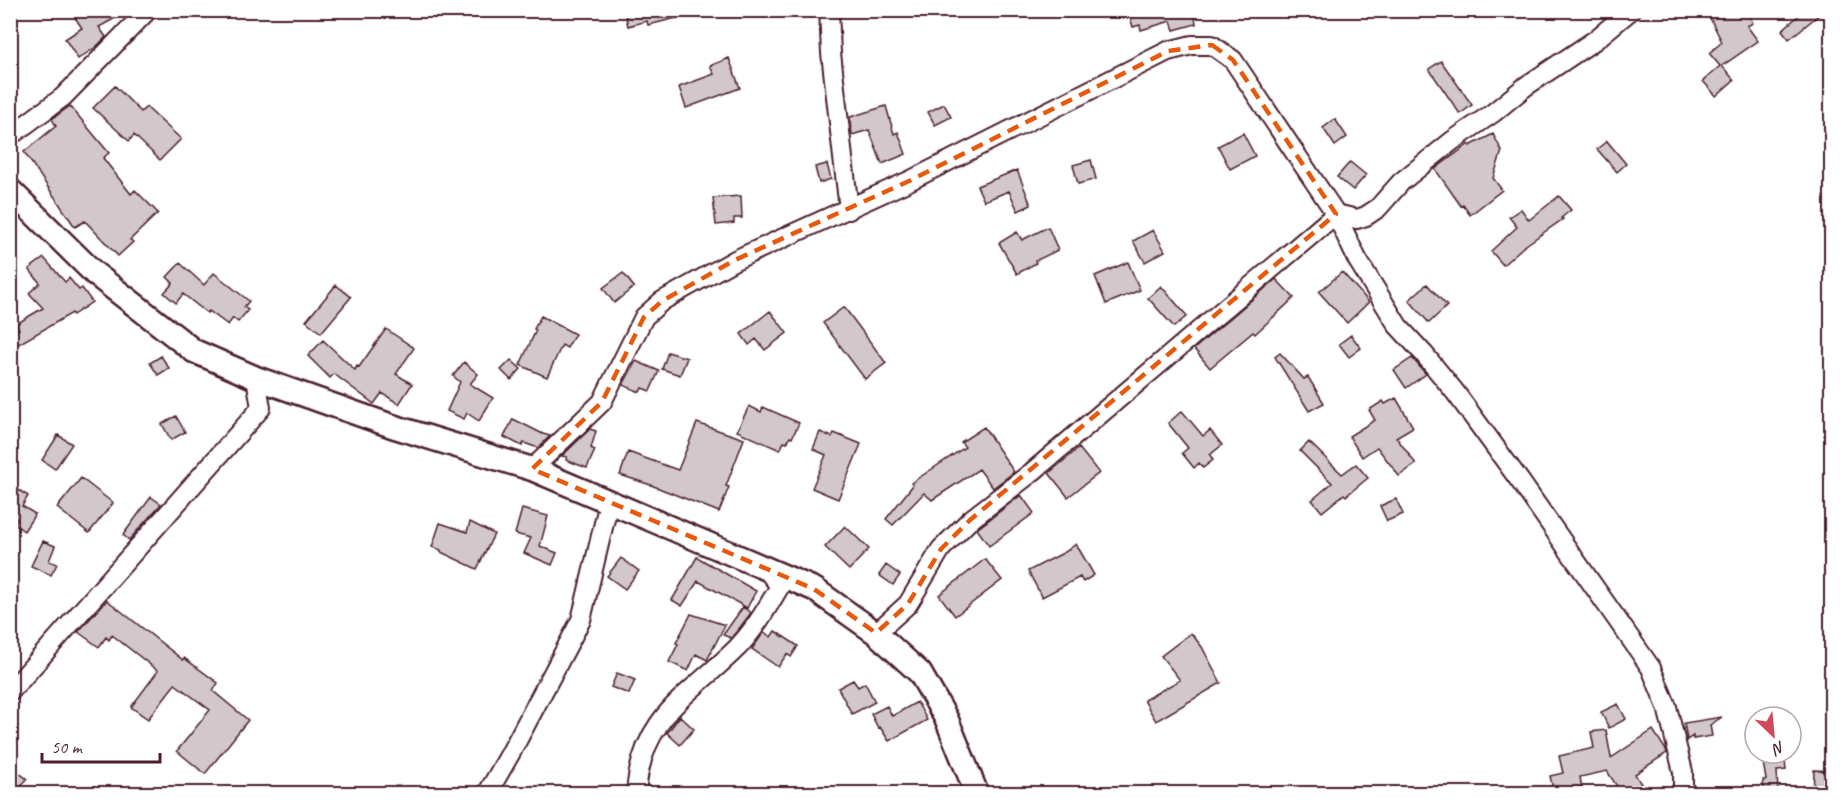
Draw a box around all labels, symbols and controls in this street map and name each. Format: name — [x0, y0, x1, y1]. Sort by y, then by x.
north arrow — [1743, 705, 1803, 765]
scale bar — [42, 726, 160, 764]
text: 50 m — [51, 736, 84, 758]
text: N — [1768, 736, 1788, 760]

